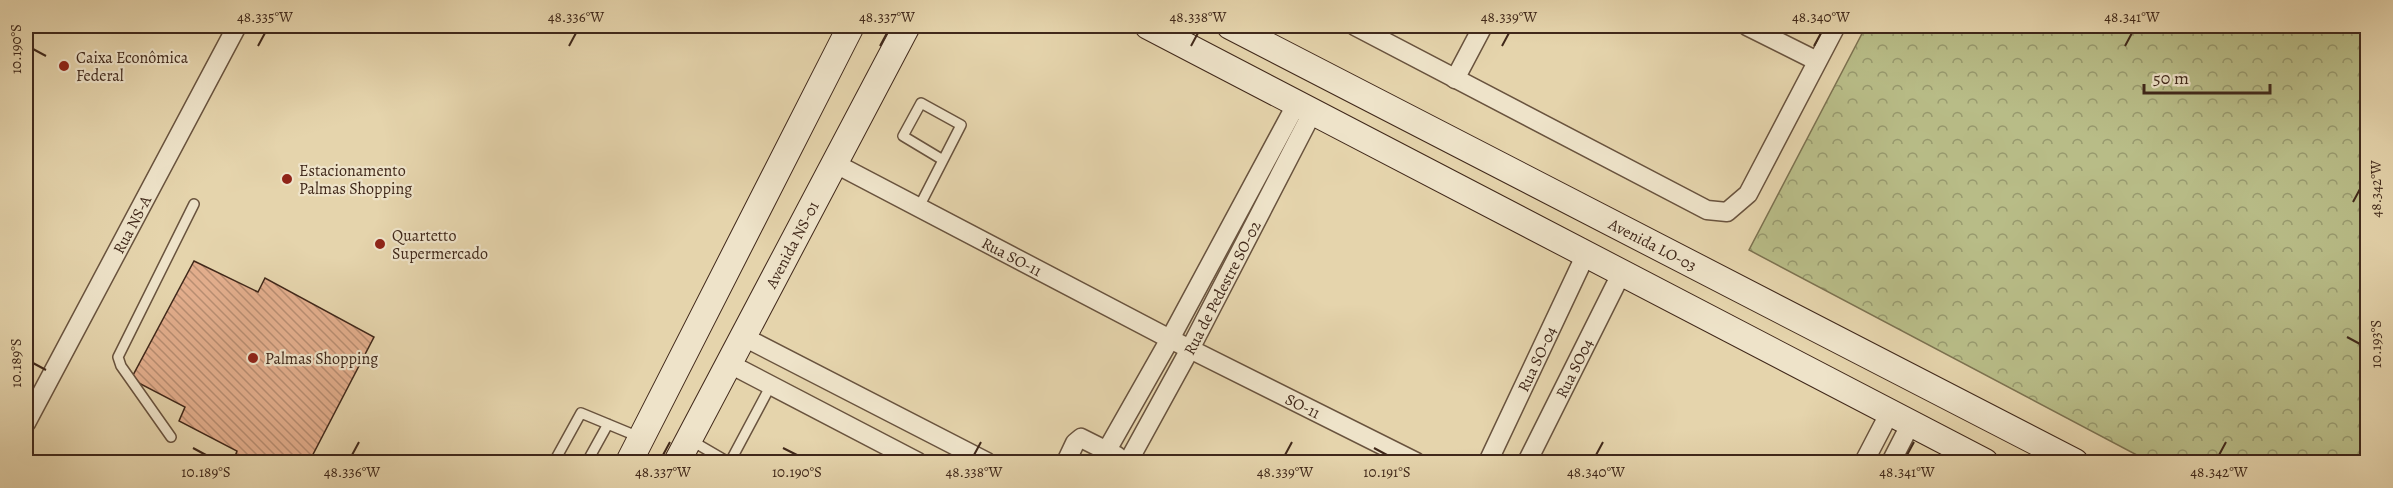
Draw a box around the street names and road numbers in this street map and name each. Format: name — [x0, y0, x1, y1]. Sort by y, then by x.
street label: Rua NS-A — [108, 191, 157, 258]
street label: Avenida NS-01 — [760, 197, 825, 293]
street label: Avenida LO-03 — [1604, 213, 1700, 277]
street label: Rua de Pedestre SO-02 — [1179, 217, 1267, 359]
street label: Rua SO-11 — [978, 232, 1046, 282]
street label: Rua SO-04 — [1513, 323, 1562, 396]
street label: Rua SO04 — [1551, 335, 1599, 402]
street label: SO-11 — [1281, 388, 1324, 425]

